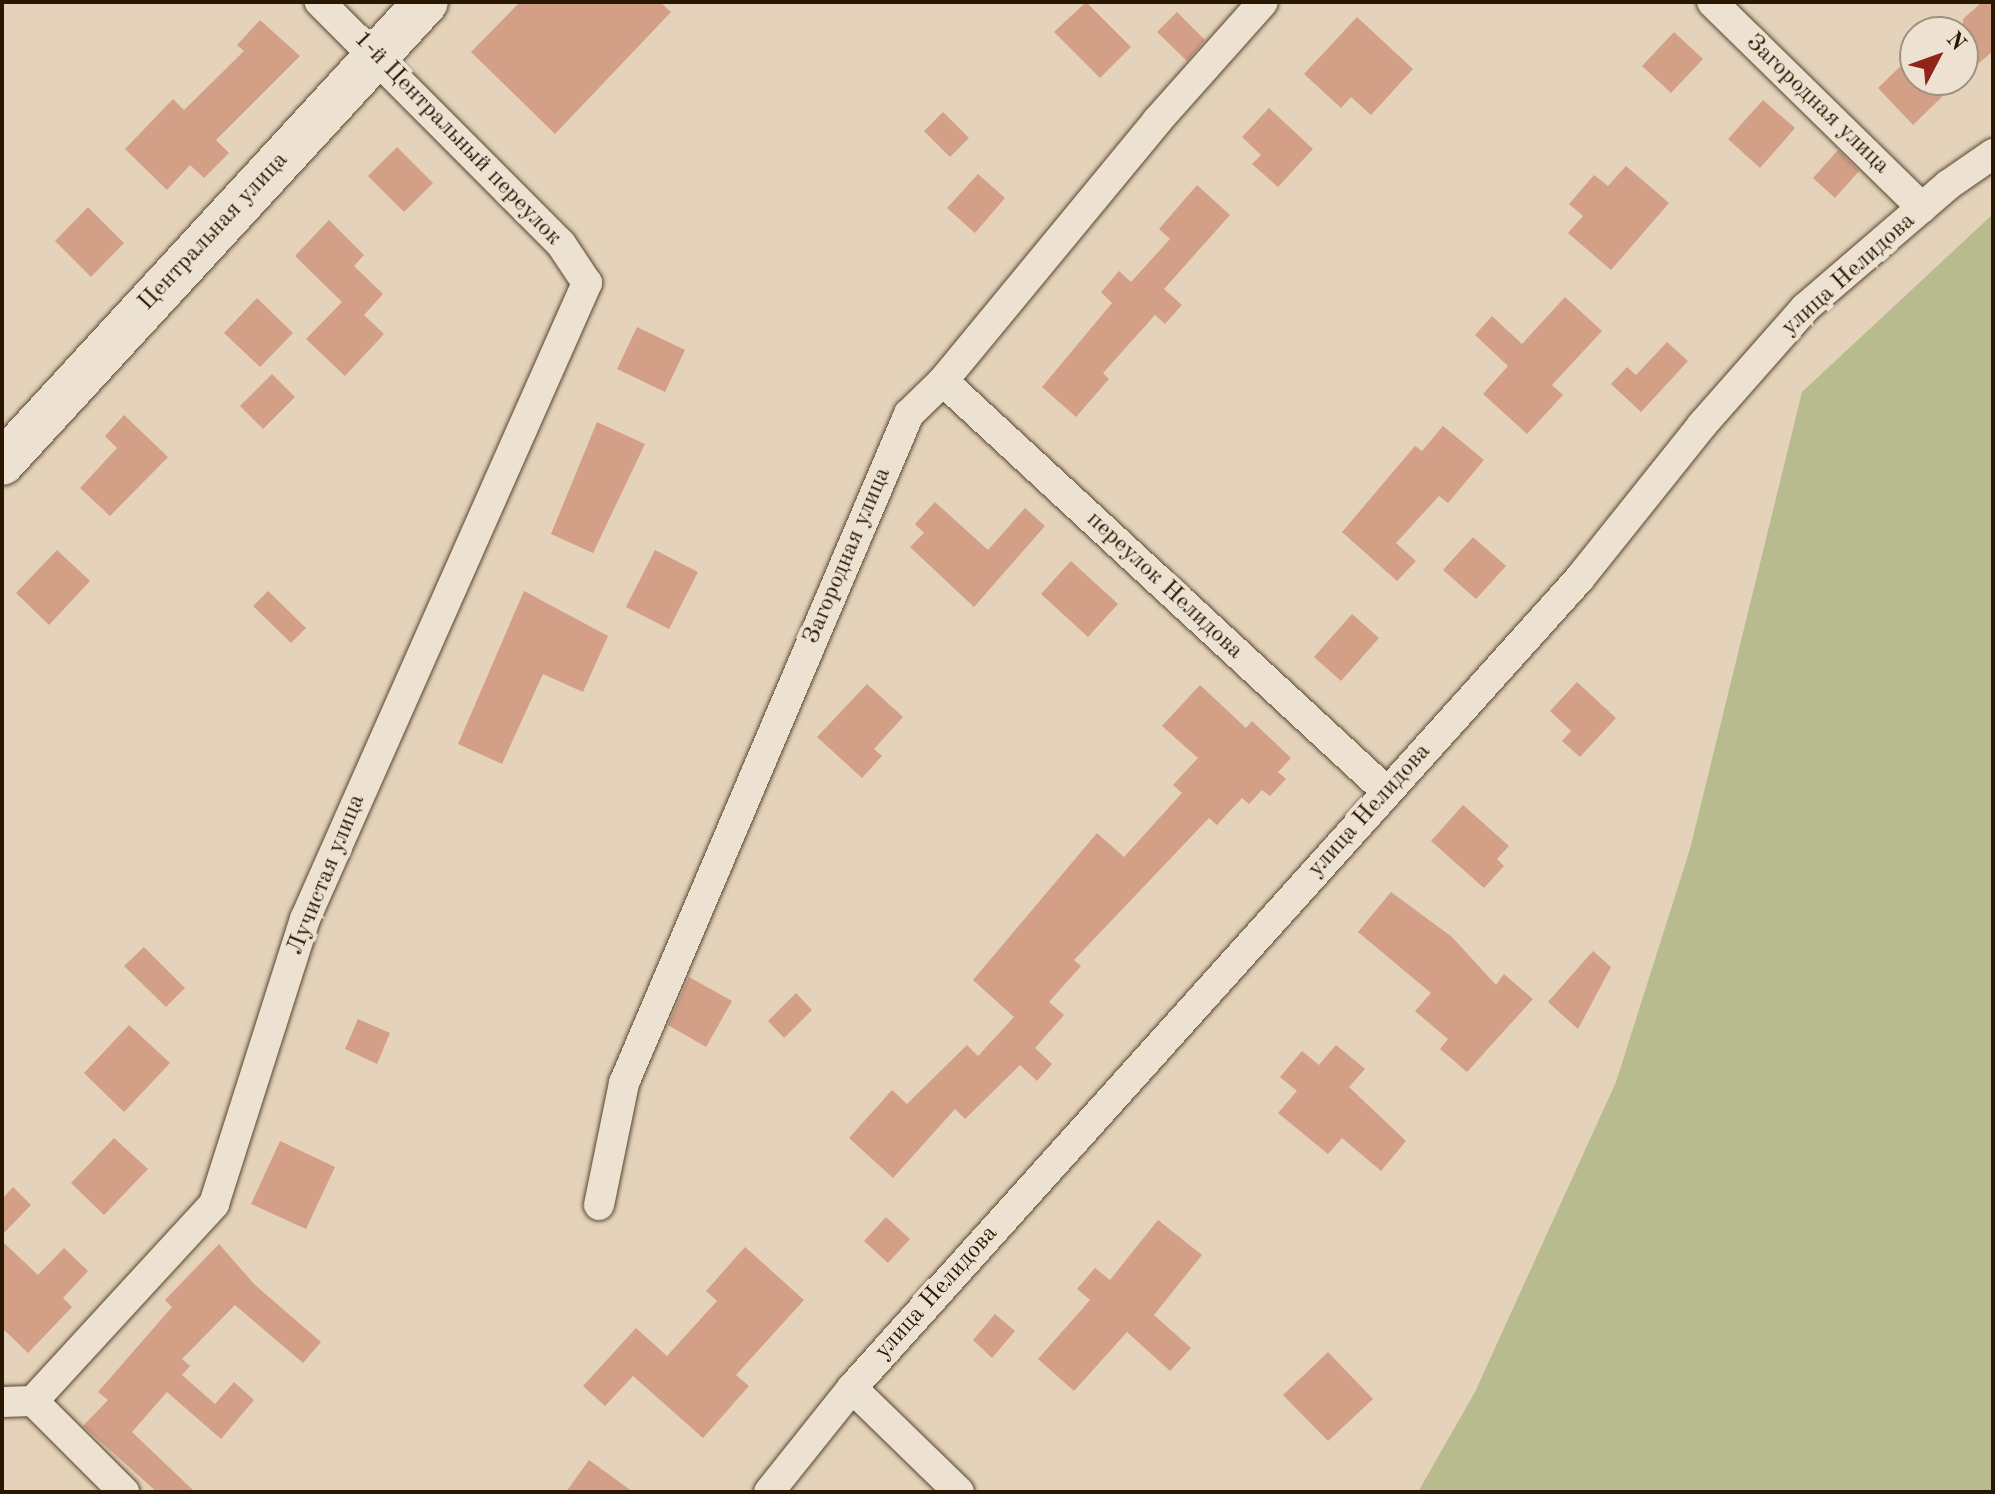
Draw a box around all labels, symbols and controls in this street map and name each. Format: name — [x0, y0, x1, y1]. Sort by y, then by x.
north arrow — [1899, 16, 1979, 96]
street label: 1-й Центральный переулок — [347, 26, 567, 252]
text: N — [1942, 28, 1969, 55]
street label: Загородная улица — [1739, 29, 1895, 181]
street label: Центральная улица — [133, 147, 295, 317]
street label: улица Нелидова — [1776, 207, 1922, 343]
street label: Загородная улица — [798, 463, 898, 649]
street label: переулок Нелидова — [1080, 506, 1248, 666]
street label: улица Нелидова — [1302, 738, 1438, 884]
street label: Лучистая улица — [282, 791, 372, 959]
street label: улица Нелидова — [869, 1220, 1005, 1366]

